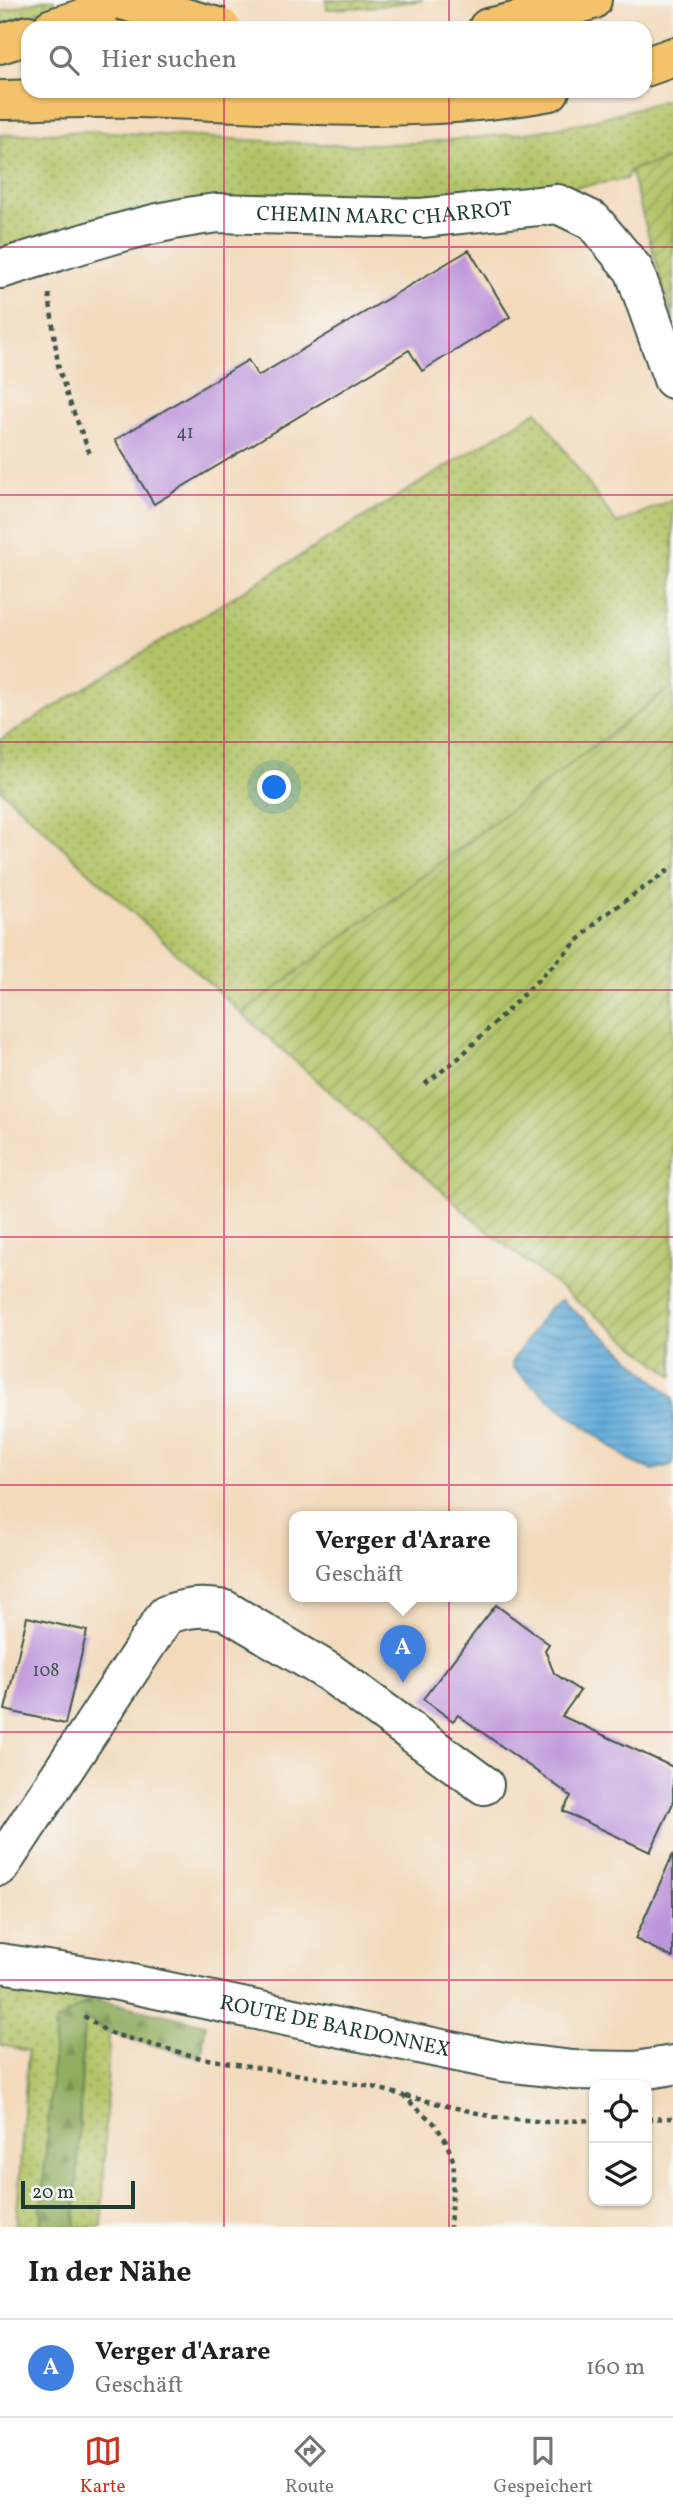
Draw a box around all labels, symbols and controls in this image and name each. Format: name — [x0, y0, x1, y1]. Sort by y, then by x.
search box — [21, 21, 652, 98]
icon: search — [45, 41, 83, 79]
text: Hier suchen — [101, 42, 237, 78]
street label: CHEMIN MARC CHARROT — [256, 194, 514, 233]
house number: 41 — [176, 421, 194, 446]
your location — [257, 770, 291, 804]
popup — [289, 1511, 517, 1602]
text: Verger d'Arare — [315, 1523, 491, 1559]
text: Geschäft — [315, 1559, 403, 1591]
pin: A — [380, 1625, 426, 1683]
house number: 108 — [33, 1659, 59, 1684]
street label: ROUTE DE BARDONNEX — [217, 1988, 453, 2065]
map controls — [589, 2080, 652, 2206]
button: locate — [589, 2080, 652, 2143]
button: layers — [589, 2143, 652, 2206]
scale bar — [21, 2178, 135, 2210]
text: 20 m — [32, 2180, 74, 2206]
text: In der Nähe — [28, 2252, 192, 2294]
text: Verger d'Arare — [95, 2334, 271, 2370]
text: A — [43, 2352, 59, 2384]
text: 160 m — [586, 2352, 645, 2384]
text: Geschäft — [95, 2370, 183, 2402]
tab: Karte — [80, 2432, 126, 2500]
tab: Route — [285, 2432, 334, 2500]
tab: Gespeichert — [494, 2432, 593, 2500]

